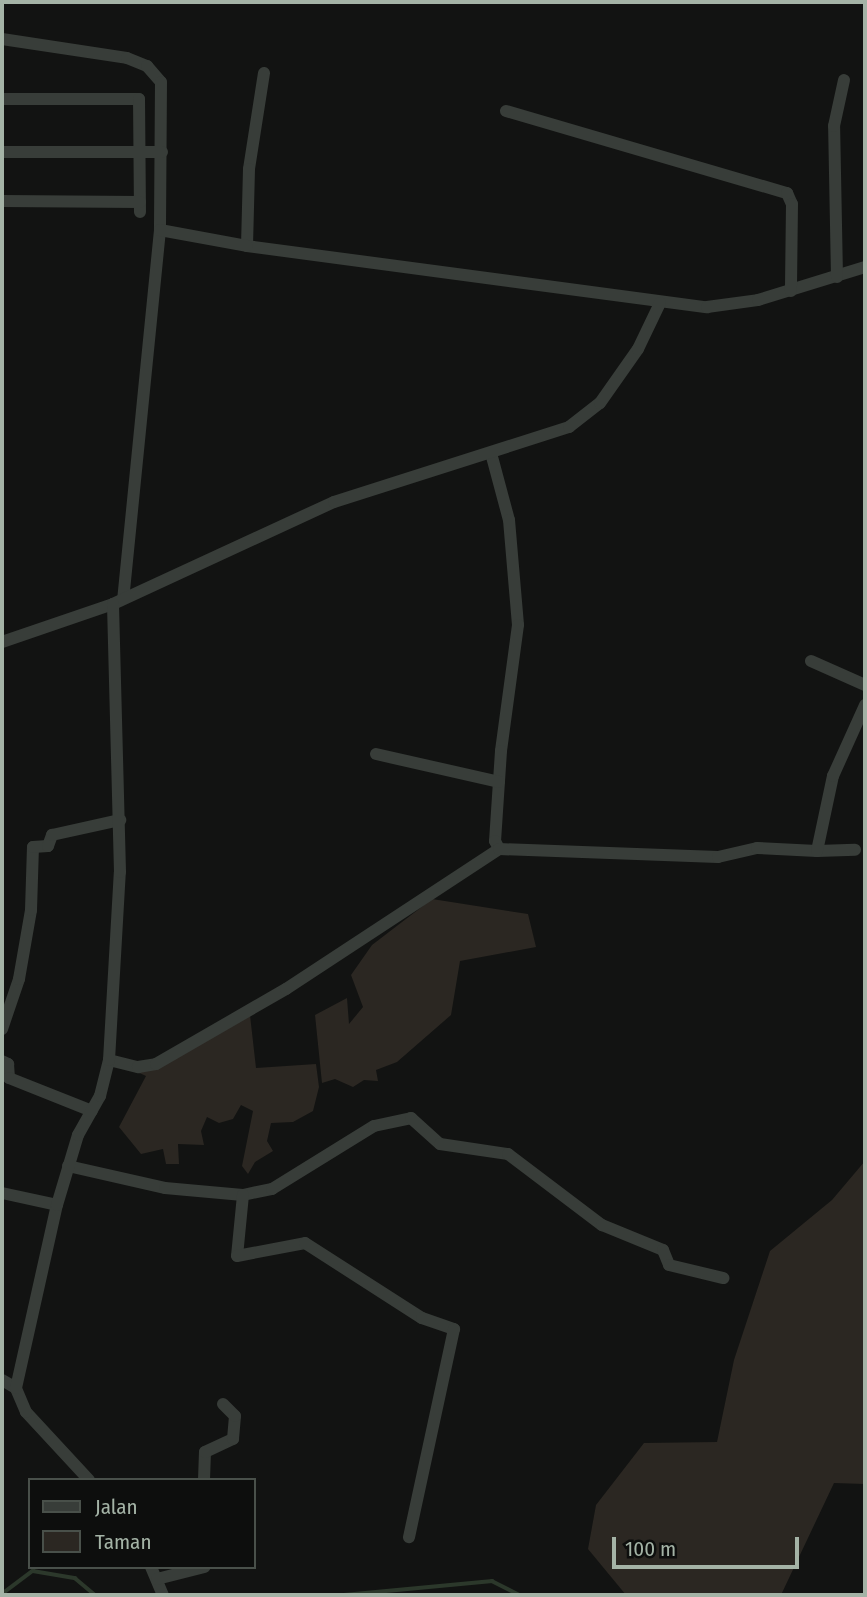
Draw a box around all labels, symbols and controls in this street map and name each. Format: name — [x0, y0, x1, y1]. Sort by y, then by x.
legend — [28, 1478, 256, 1569]
text: Jalan — [95, 1494, 138, 1520]
scale bar — [615, 1524, 802, 1568]
text: Taman — [95, 1529, 151, 1555]
text: 100 m — [625, 1536, 676, 1562]

